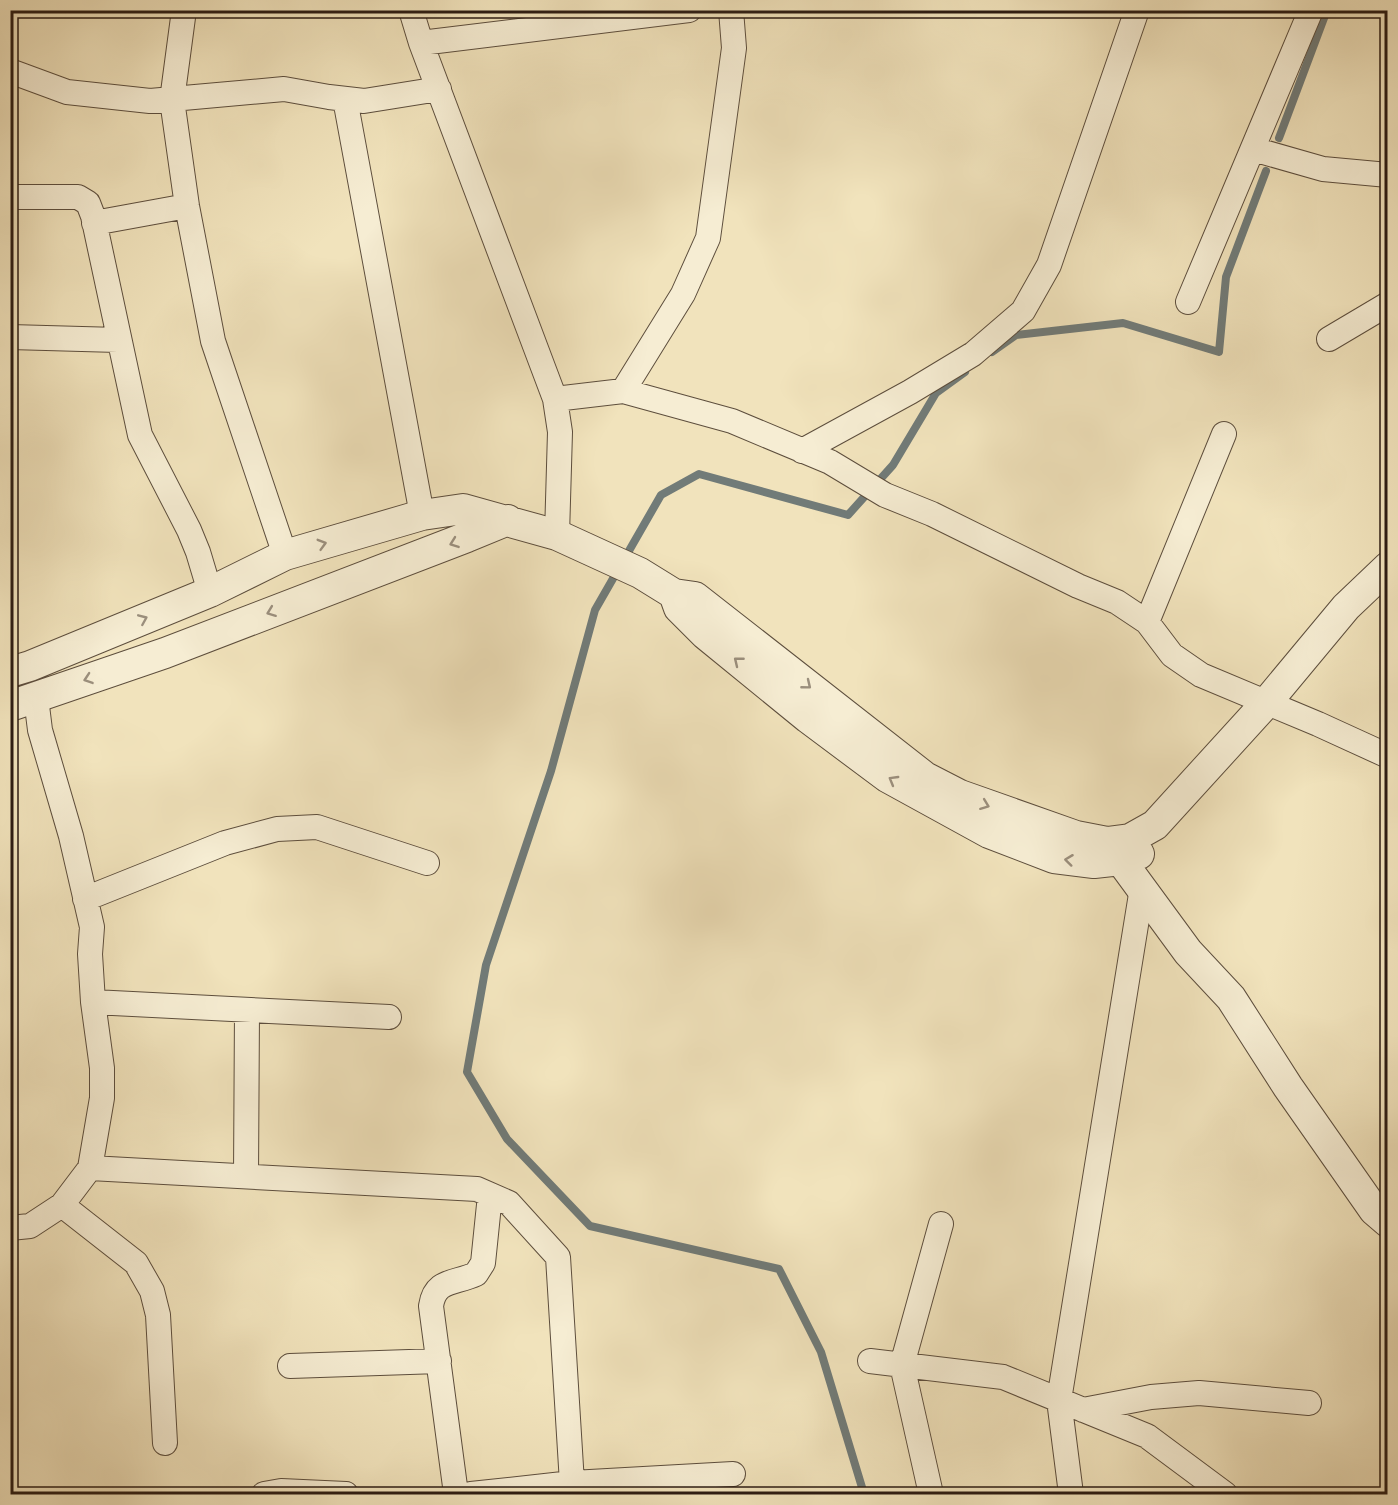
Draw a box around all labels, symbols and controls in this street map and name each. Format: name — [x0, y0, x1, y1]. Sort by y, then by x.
one-way arrow — [449, 535, 459, 548]
one-way arrow — [316, 539, 327, 551]
one-way arrow — [266, 604, 277, 617]
one-way arrow — [137, 614, 148, 626]
one-way arrow — [734, 657, 745, 668]
one-way arrow — [83, 672, 94, 685]
one-way arrow — [800, 678, 811, 689]
one-way arrow — [889, 775, 899, 787]
one-way arrow — [979, 798, 990, 810]
one-way arrow — [1065, 854, 1074, 867]

